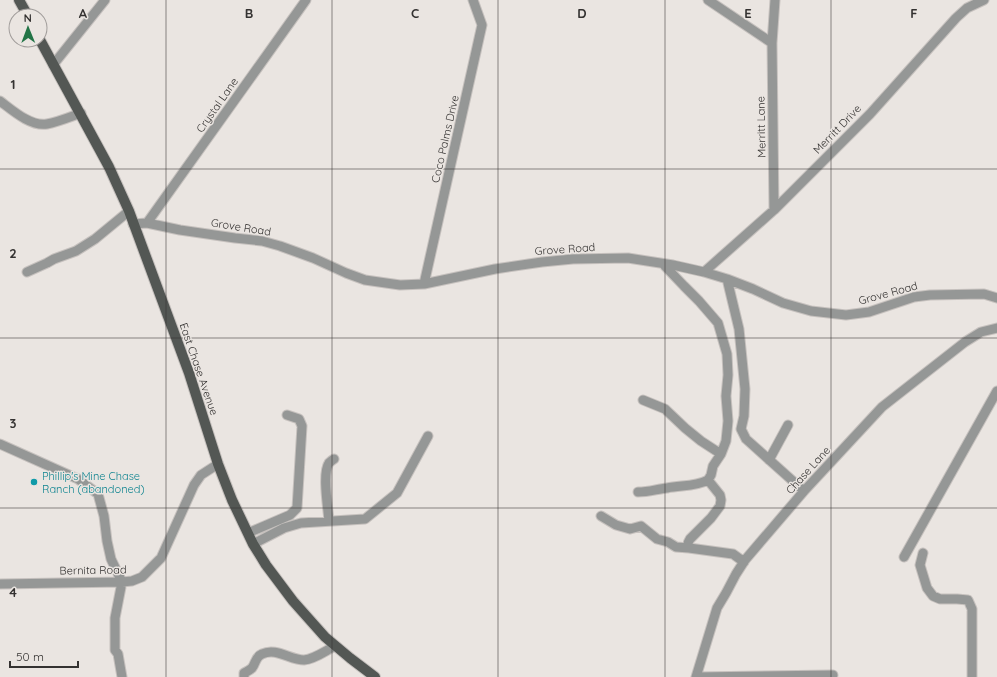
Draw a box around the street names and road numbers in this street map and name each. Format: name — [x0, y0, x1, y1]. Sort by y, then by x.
street label: Crystal Lane — [193, 75, 241, 135]
street label: Coco Palms Drive — [428, 94, 462, 184]
street label: Merritt Lane — [753, 96, 769, 158]
street label: Merritt Drive — [810, 101, 864, 157]
street label: Grove Road — [210, 215, 272, 239]
street label: Grove Road — [534, 240, 596, 258]
street label: Grove Road — [857, 278, 919, 308]
street label: East Chase Avenue — [177, 321, 221, 417]
street label: Chase Lane — [783, 443, 833, 497]
street label: Bernita Road — [59, 562, 127, 578]

